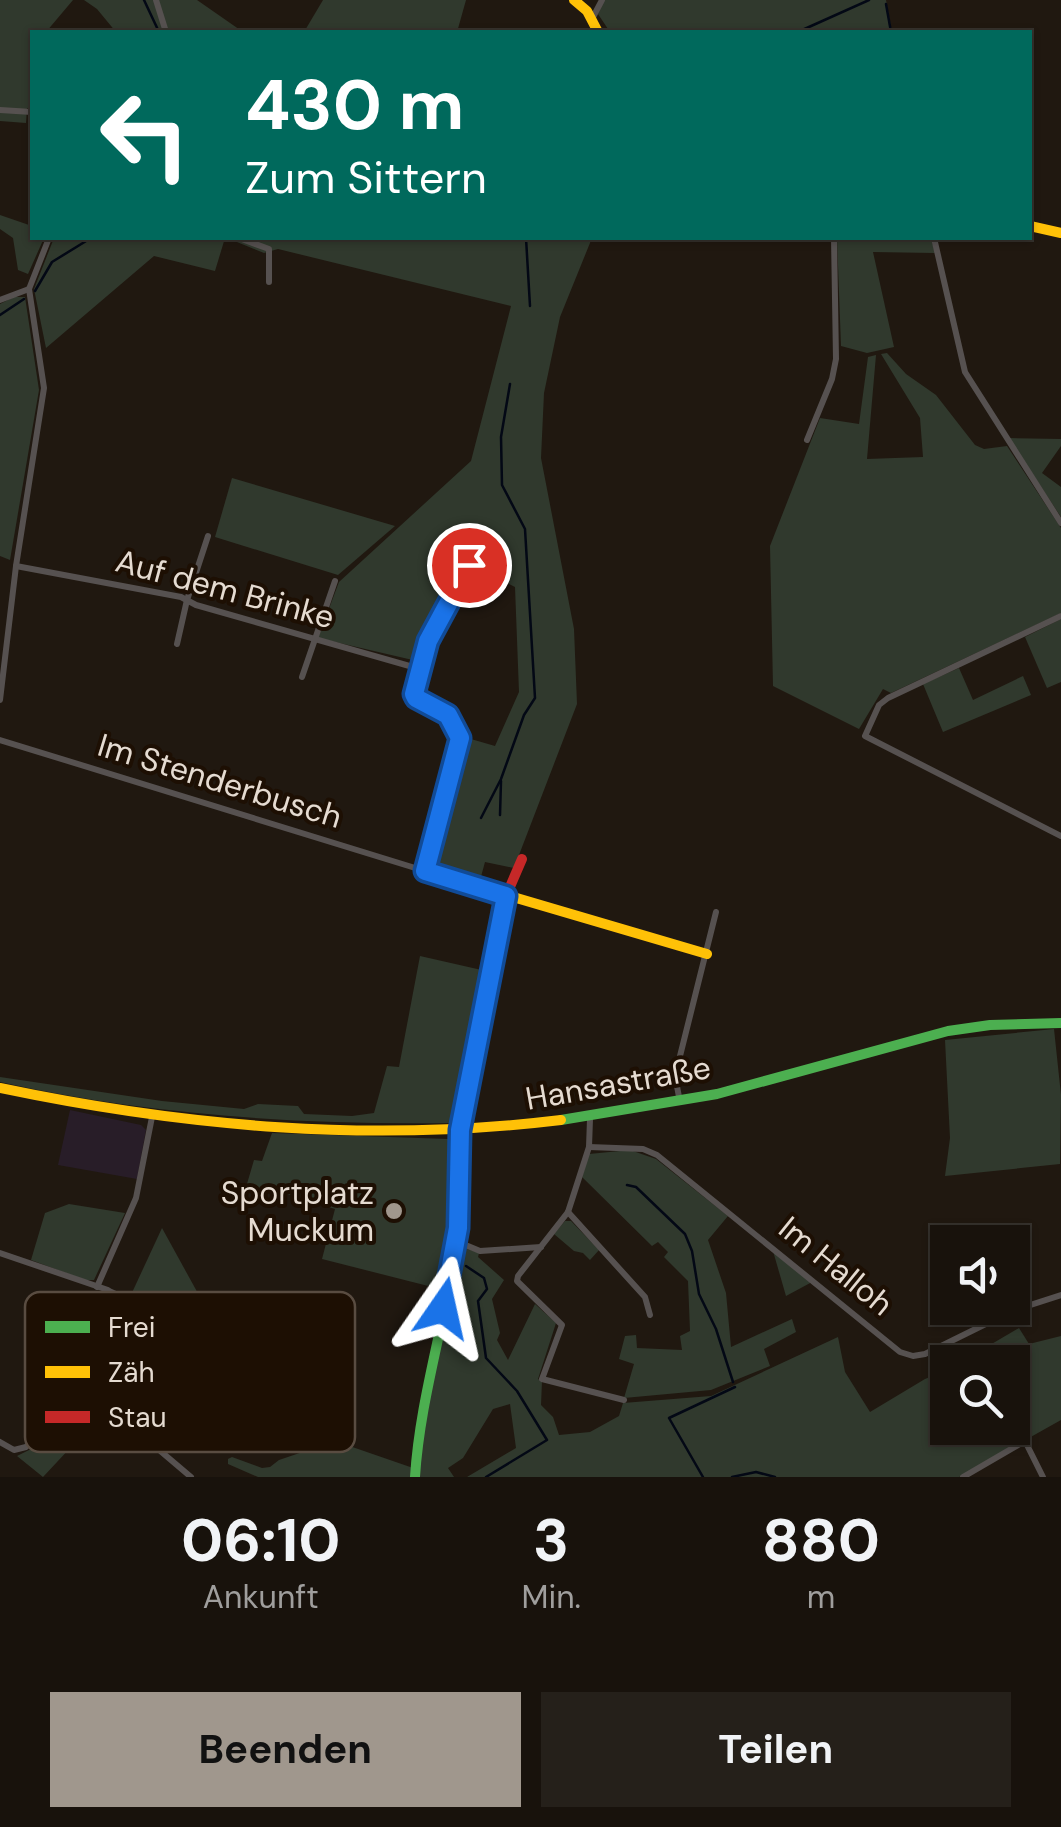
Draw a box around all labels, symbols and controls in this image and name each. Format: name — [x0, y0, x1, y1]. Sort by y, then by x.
text: 430 m — [245, 60, 464, 151]
icon: left — [80, 70, 210, 200]
text: Zum Sittern — [245, 148, 487, 207]
pin — [427, 523, 512, 608]
icon: arrive — [442, 538, 497, 593]
street label: Auf dem Brinke — [111, 540, 339, 638]
street label: Im Stenderbusch — [93, 724, 347, 838]
street label: Hansastraße — [522, 1046, 714, 1120]
place label: Sportplatz Muckum — [221, 1172, 374, 1251]
marker: Sportplatz Muckum — [383, 1200, 405, 1222]
street label: Im Halloh — [770, 1207, 902, 1325]
map controls — [930, 1225, 1030, 1445]
button: sound — [930, 1225, 1030, 1325]
position arrow — [391, 1256, 495, 1360]
legend — [25, 1292, 355, 1452]
text: Frei — [108, 1309, 155, 1346]
button: search — [930, 1345, 1030, 1445]
text: Zäh — [108, 1354, 154, 1391]
text: Stau — [108, 1399, 167, 1436]
text: 06:10 — [181, 1501, 341, 1580]
text: 3 — [533, 1501, 569, 1580]
text: 880 — [762, 1501, 880, 1580]
text: Ankunft — [203, 1576, 319, 1618]
text: Min. — [522, 1576, 581, 1618]
text: m — [807, 1576, 835, 1618]
button: Beenden — [50, 1692, 521, 1807]
button: Teilen — [541, 1692, 1011, 1807]

